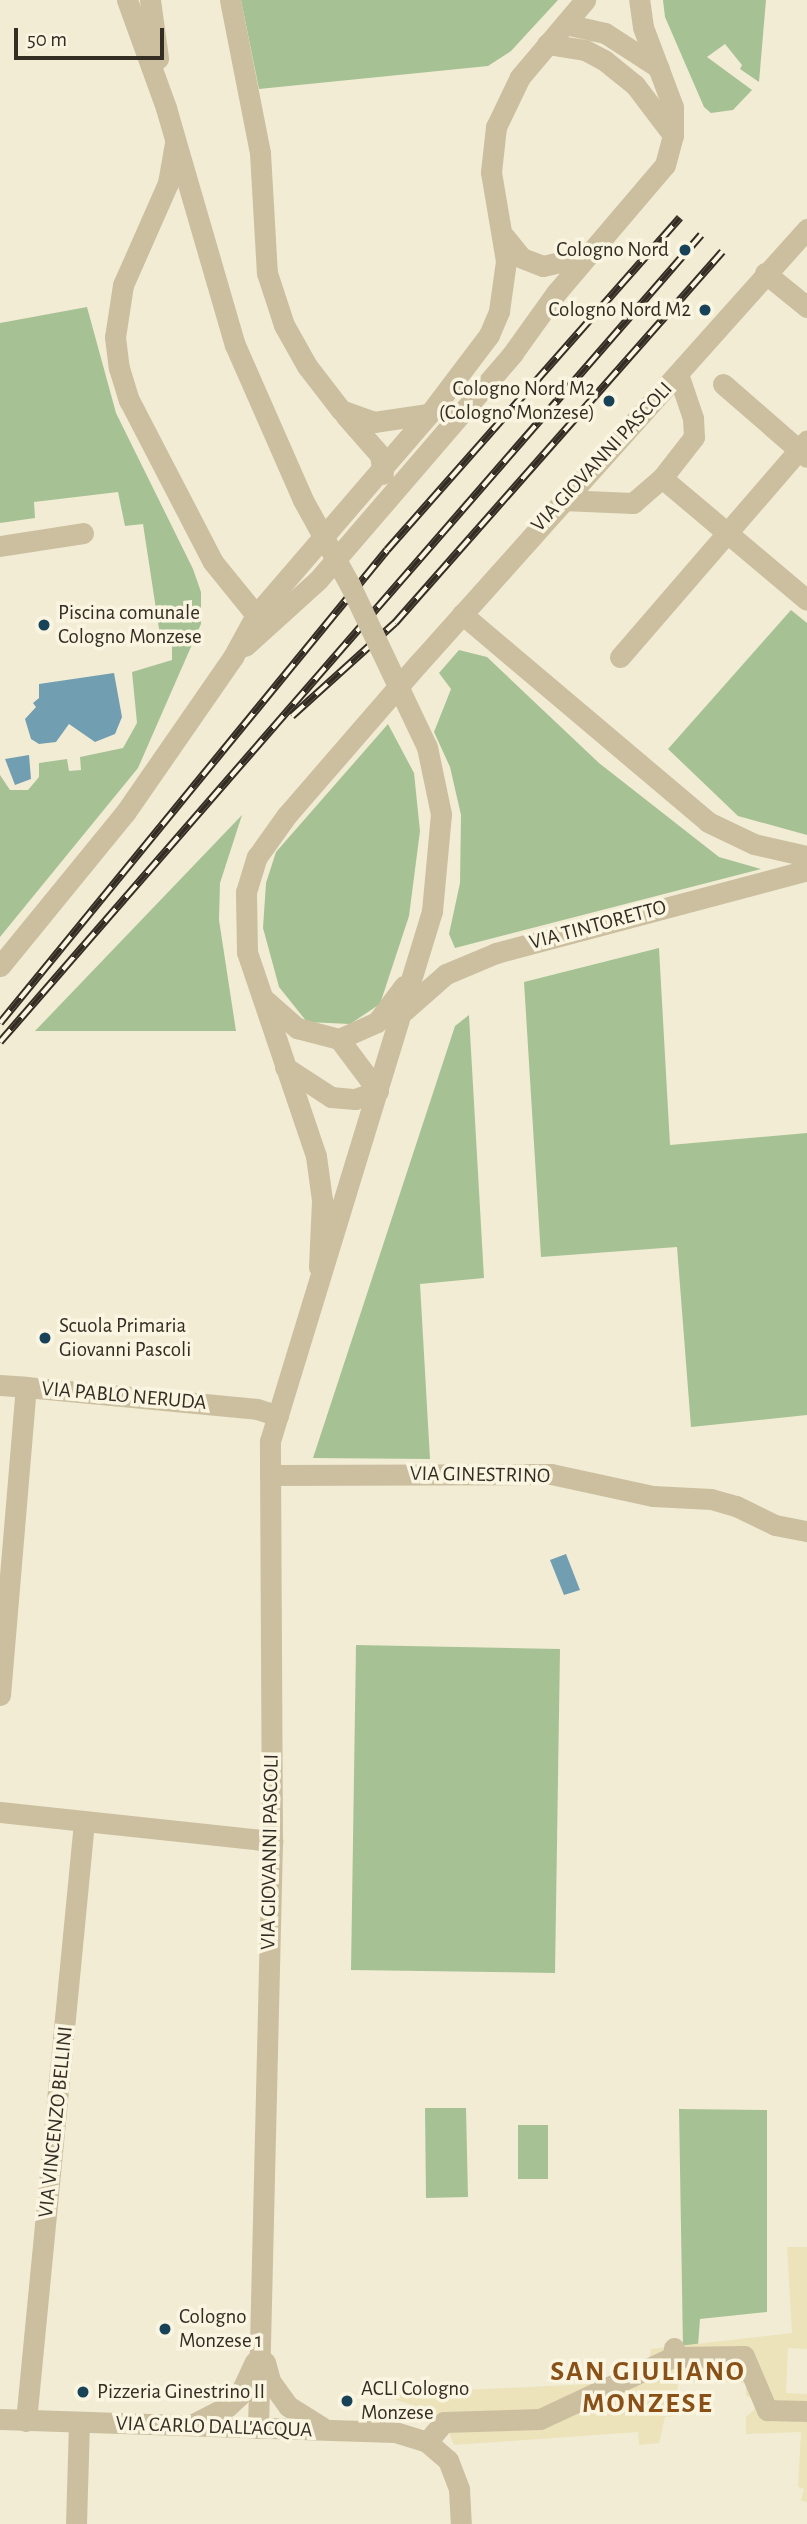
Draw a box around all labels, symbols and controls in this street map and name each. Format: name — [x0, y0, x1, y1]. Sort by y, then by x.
scale bar — [18, 14, 168, 58]
text: 50 m — [27, 29, 67, 50]
place label: Cologno Nord — [556, 237, 669, 263]
marker: Cologno Nord — [675, 240, 695, 260]
place label: Cologno Nord M2 — [549, 297, 691, 323]
marker: Cologno Nord M2 — [697, 302, 713, 318]
place label: Cologno Nord M2 (Cologno Monzese) — [439, 376, 595, 426]
street label: VIA GIOVANNI PASCOLI — [526, 377, 678, 537]
marker: Cologno Nord M2 (Cologno Monzese) — [601, 393, 617, 409]
place label: Piscina comunale Cologno Monzese — [58, 600, 202, 650]
marker: Piscina comunale Cologno Monzese — [36, 617, 52, 633]
street label: VIA TINTORETTO — [527, 895, 669, 955]
place label: Scuola Primaria Giovanni Pascoli — [59, 1313, 191, 1363]
marker: Scuola Primaria Giovanni Pascoli — [37, 1330, 53, 1346]
street label: VIA PABLO NERUDA — [41, 1376, 207, 1416]
street label: VIA GINESTRINO — [410, 1461, 550, 1489]
street label: VIA GIOVANNI PASCOLI — [256, 1754, 284, 1950]
street label: VIA VINCENZO BELLINI — [33, 2025, 79, 2219]
place label: Cologno Monzese 1 — [179, 2304, 262, 2354]
marker: Cologno Monzese 1 — [157, 2321, 173, 2337]
district label: SAN GIULIANO MONZESE — [552, 2355, 744, 2421]
place label: ACLI Cologno Monzese — [361, 2376, 469, 2426]
place label: Pizzeria Ginestrino II — [97, 2379, 265, 2405]
marker: Pizzeria Ginestrino II — [75, 2384, 91, 2400]
marker: ACLI Cologno Monzese — [339, 2393, 355, 2409]
street label: VIA CARLO DALL'ACQUA — [115, 2411, 313, 2443]

